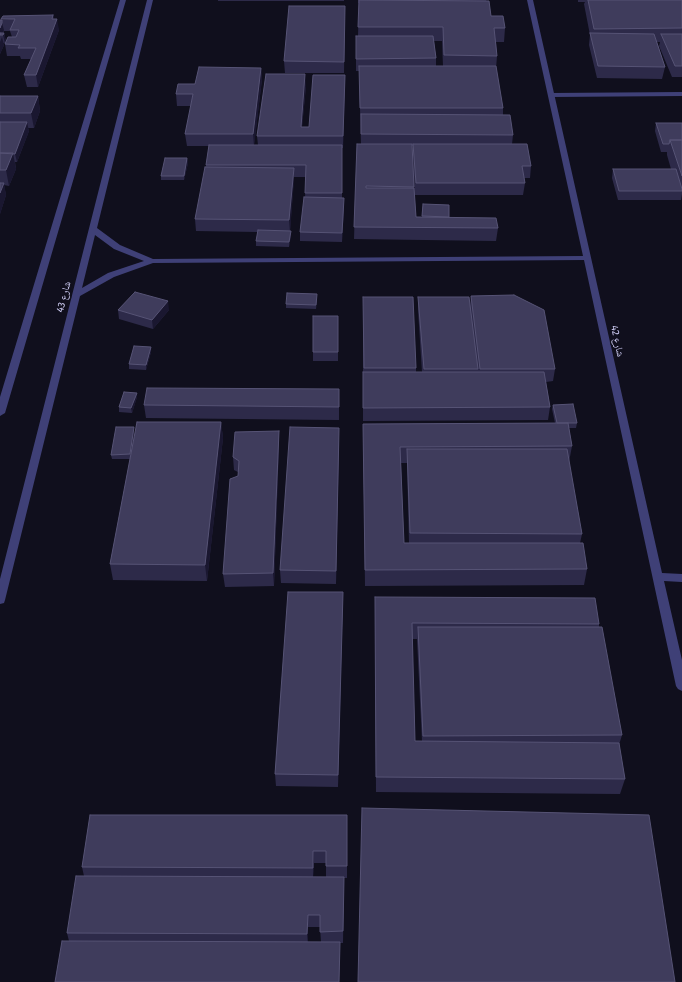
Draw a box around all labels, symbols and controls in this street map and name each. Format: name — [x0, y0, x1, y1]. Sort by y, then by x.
street label: شارع 43 — [54, 280, 74, 314]
street label: شارع 42 — [608, 324, 626, 358]

